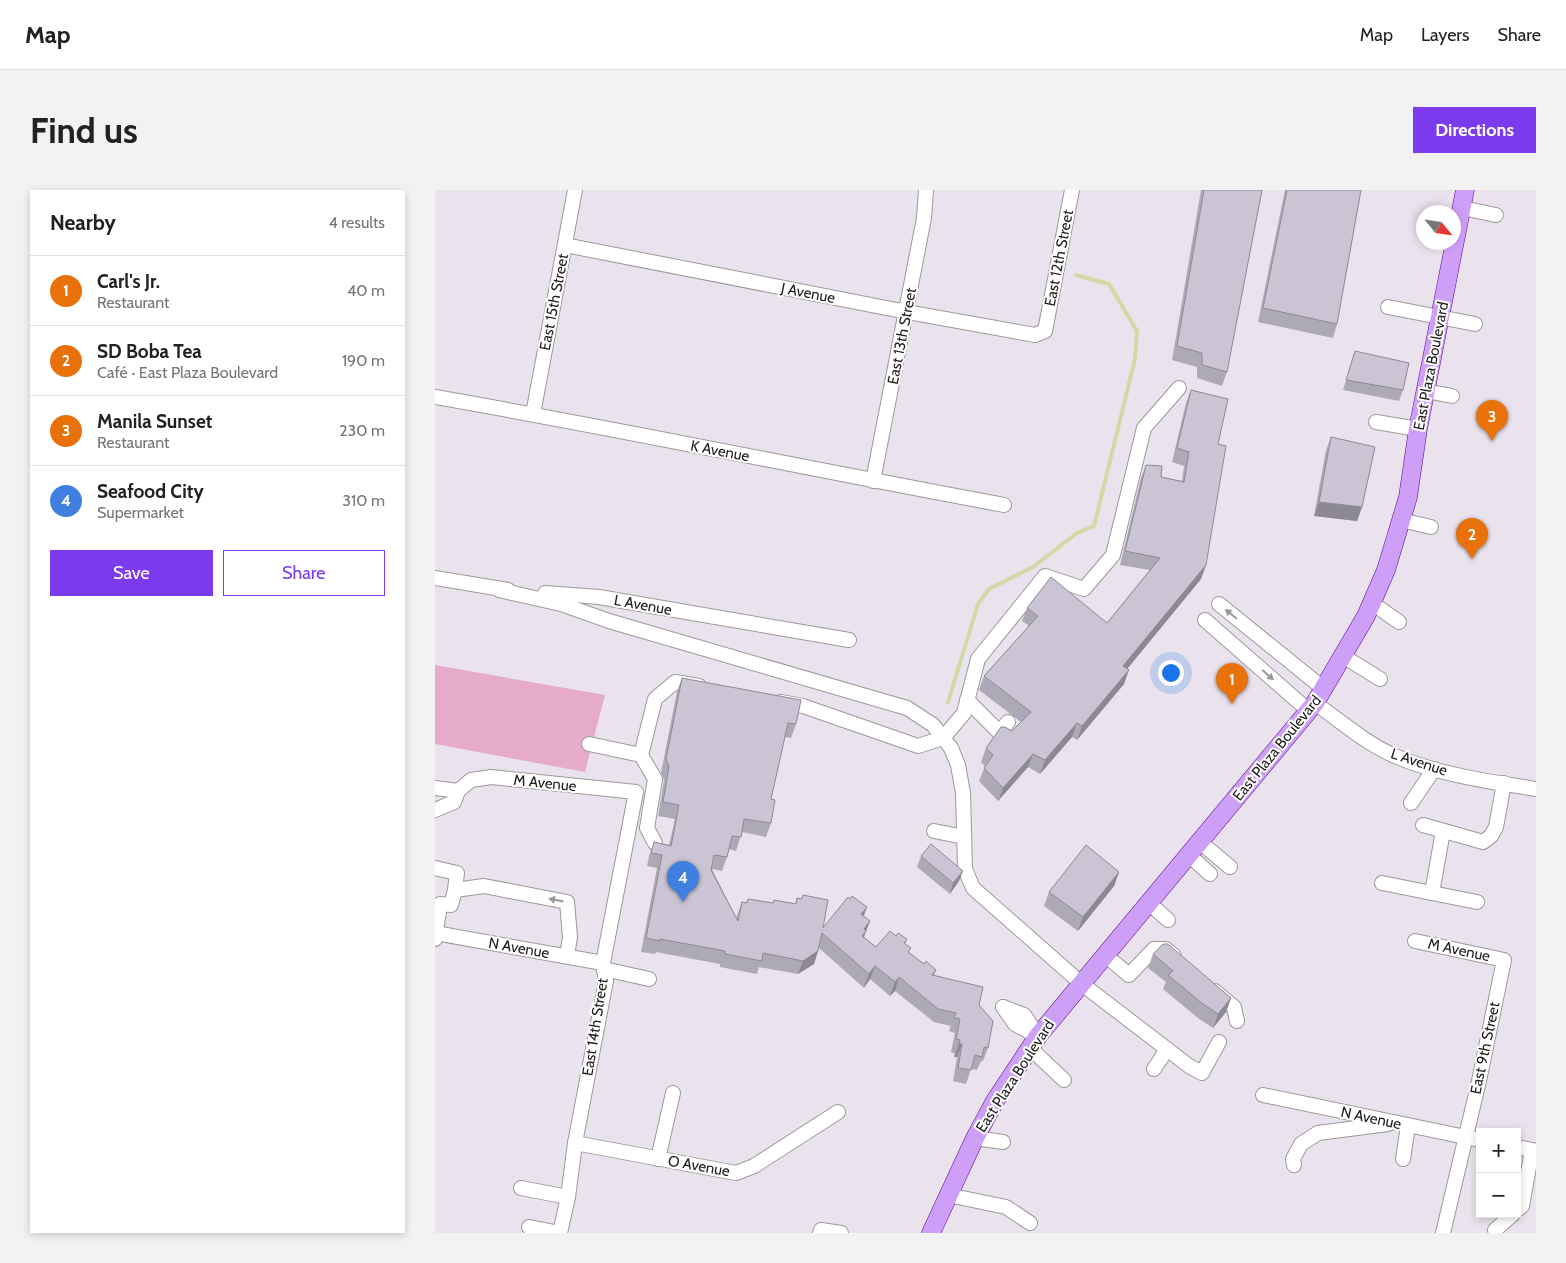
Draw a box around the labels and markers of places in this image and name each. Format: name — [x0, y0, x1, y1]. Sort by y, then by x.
pin: 3 — [1476, 400, 1508, 441]
pin: 2 — [1456, 518, 1488, 559]
pin: 1 — [1216, 663, 1248, 704]
pin: 4 — [667, 861, 699, 902]

